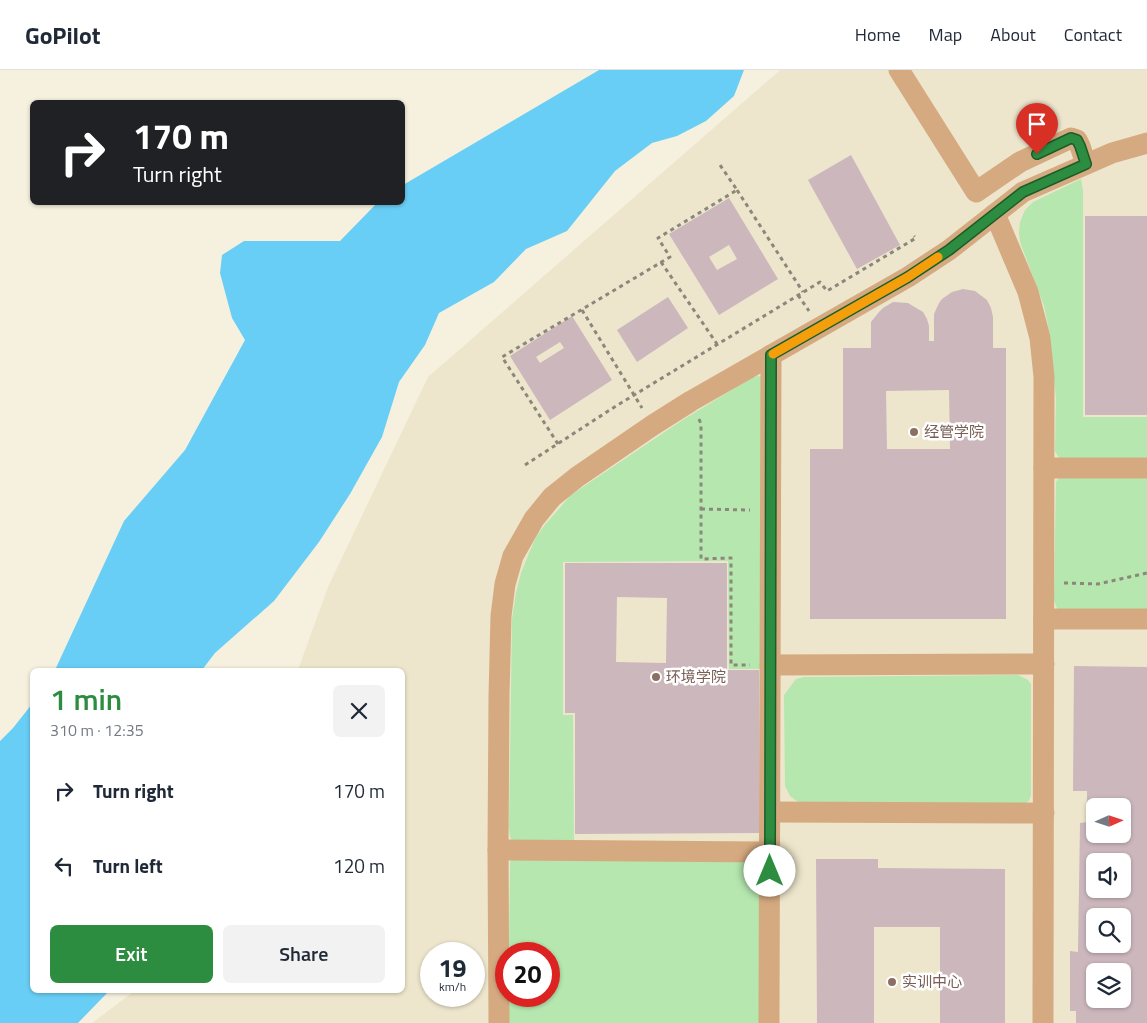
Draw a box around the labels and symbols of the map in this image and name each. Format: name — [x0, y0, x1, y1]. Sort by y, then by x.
pin — [1016, 103, 1058, 154]
place label: 经管学院 — [924, 420, 984, 443]
marker: 经管学院 — [908, 426, 920, 438]
place label: 环境学院 — [666, 665, 726, 688]
marker: 环境学院 — [650, 671, 662, 683]
north arrow — [1086, 798, 1131, 842]
position arrow — [743, 844, 795, 896]
speed limit sign: 20 — [495, 942, 560, 1007]
place label: 实训中心 — [902, 970, 962, 993]
marker: 实训中心 — [886, 976, 898, 988]

